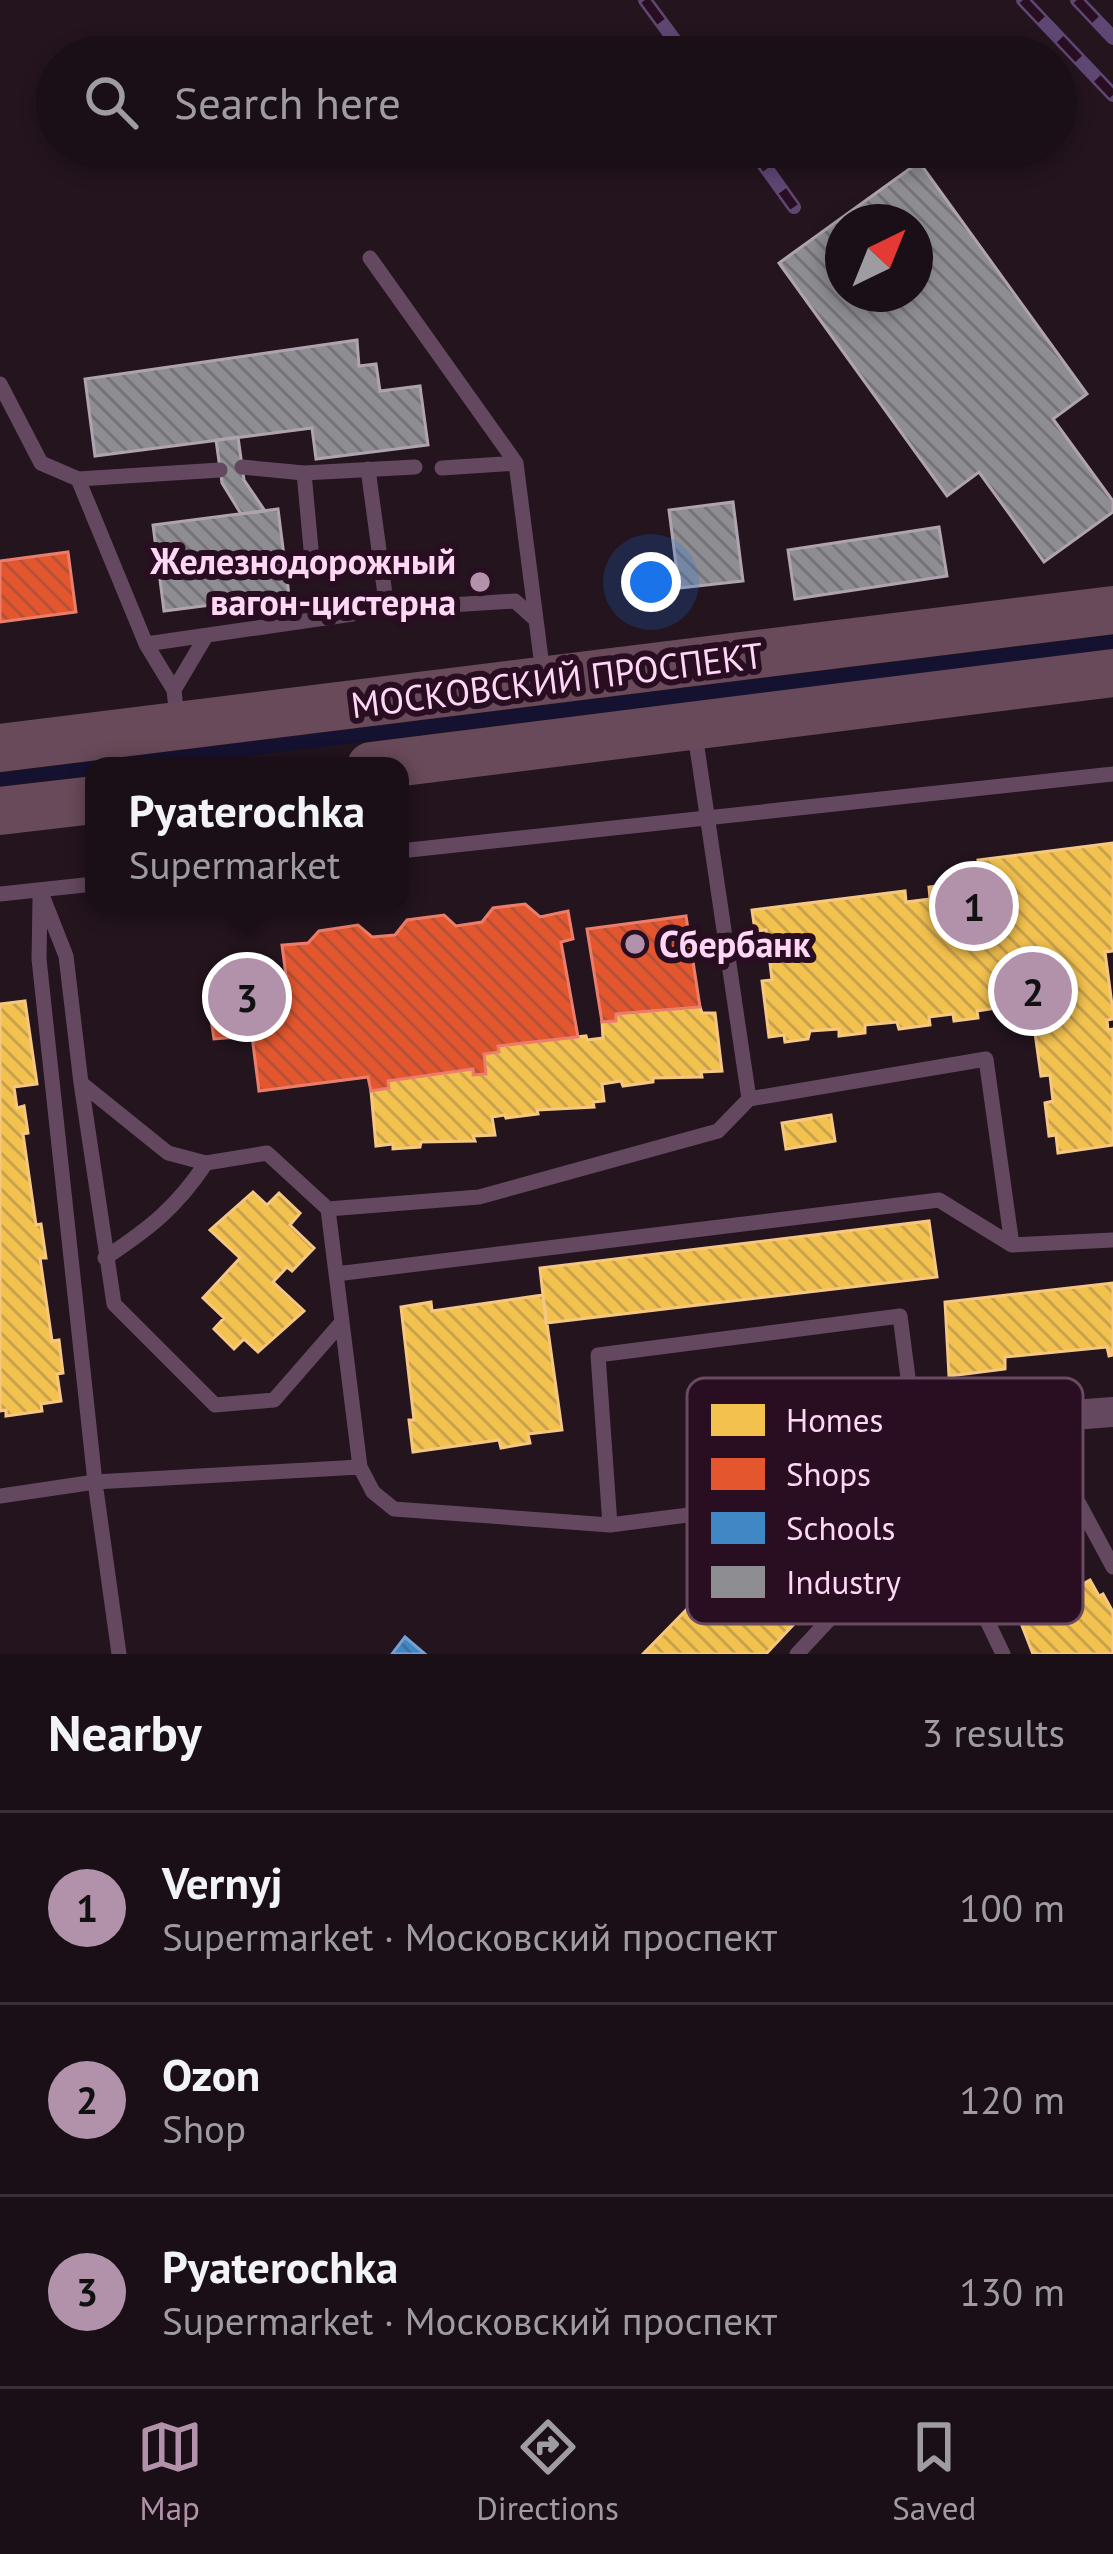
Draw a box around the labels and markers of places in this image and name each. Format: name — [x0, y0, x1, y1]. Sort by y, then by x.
place label: Железнодорожный вагон-цистерна — [149, 537, 456, 625]
marker: Железнодорожный вагон-цистерна — [467, 569, 493, 595]
pin: 1 — [935, 861, 1013, 951]
place label: Сбербанк — [659, 920, 811, 967]
marker: Сбербанк — [622, 931, 648, 957]
pin: 2 — [994, 946, 1072, 1036]
pin: 3 — [208, 952, 286, 1042]

